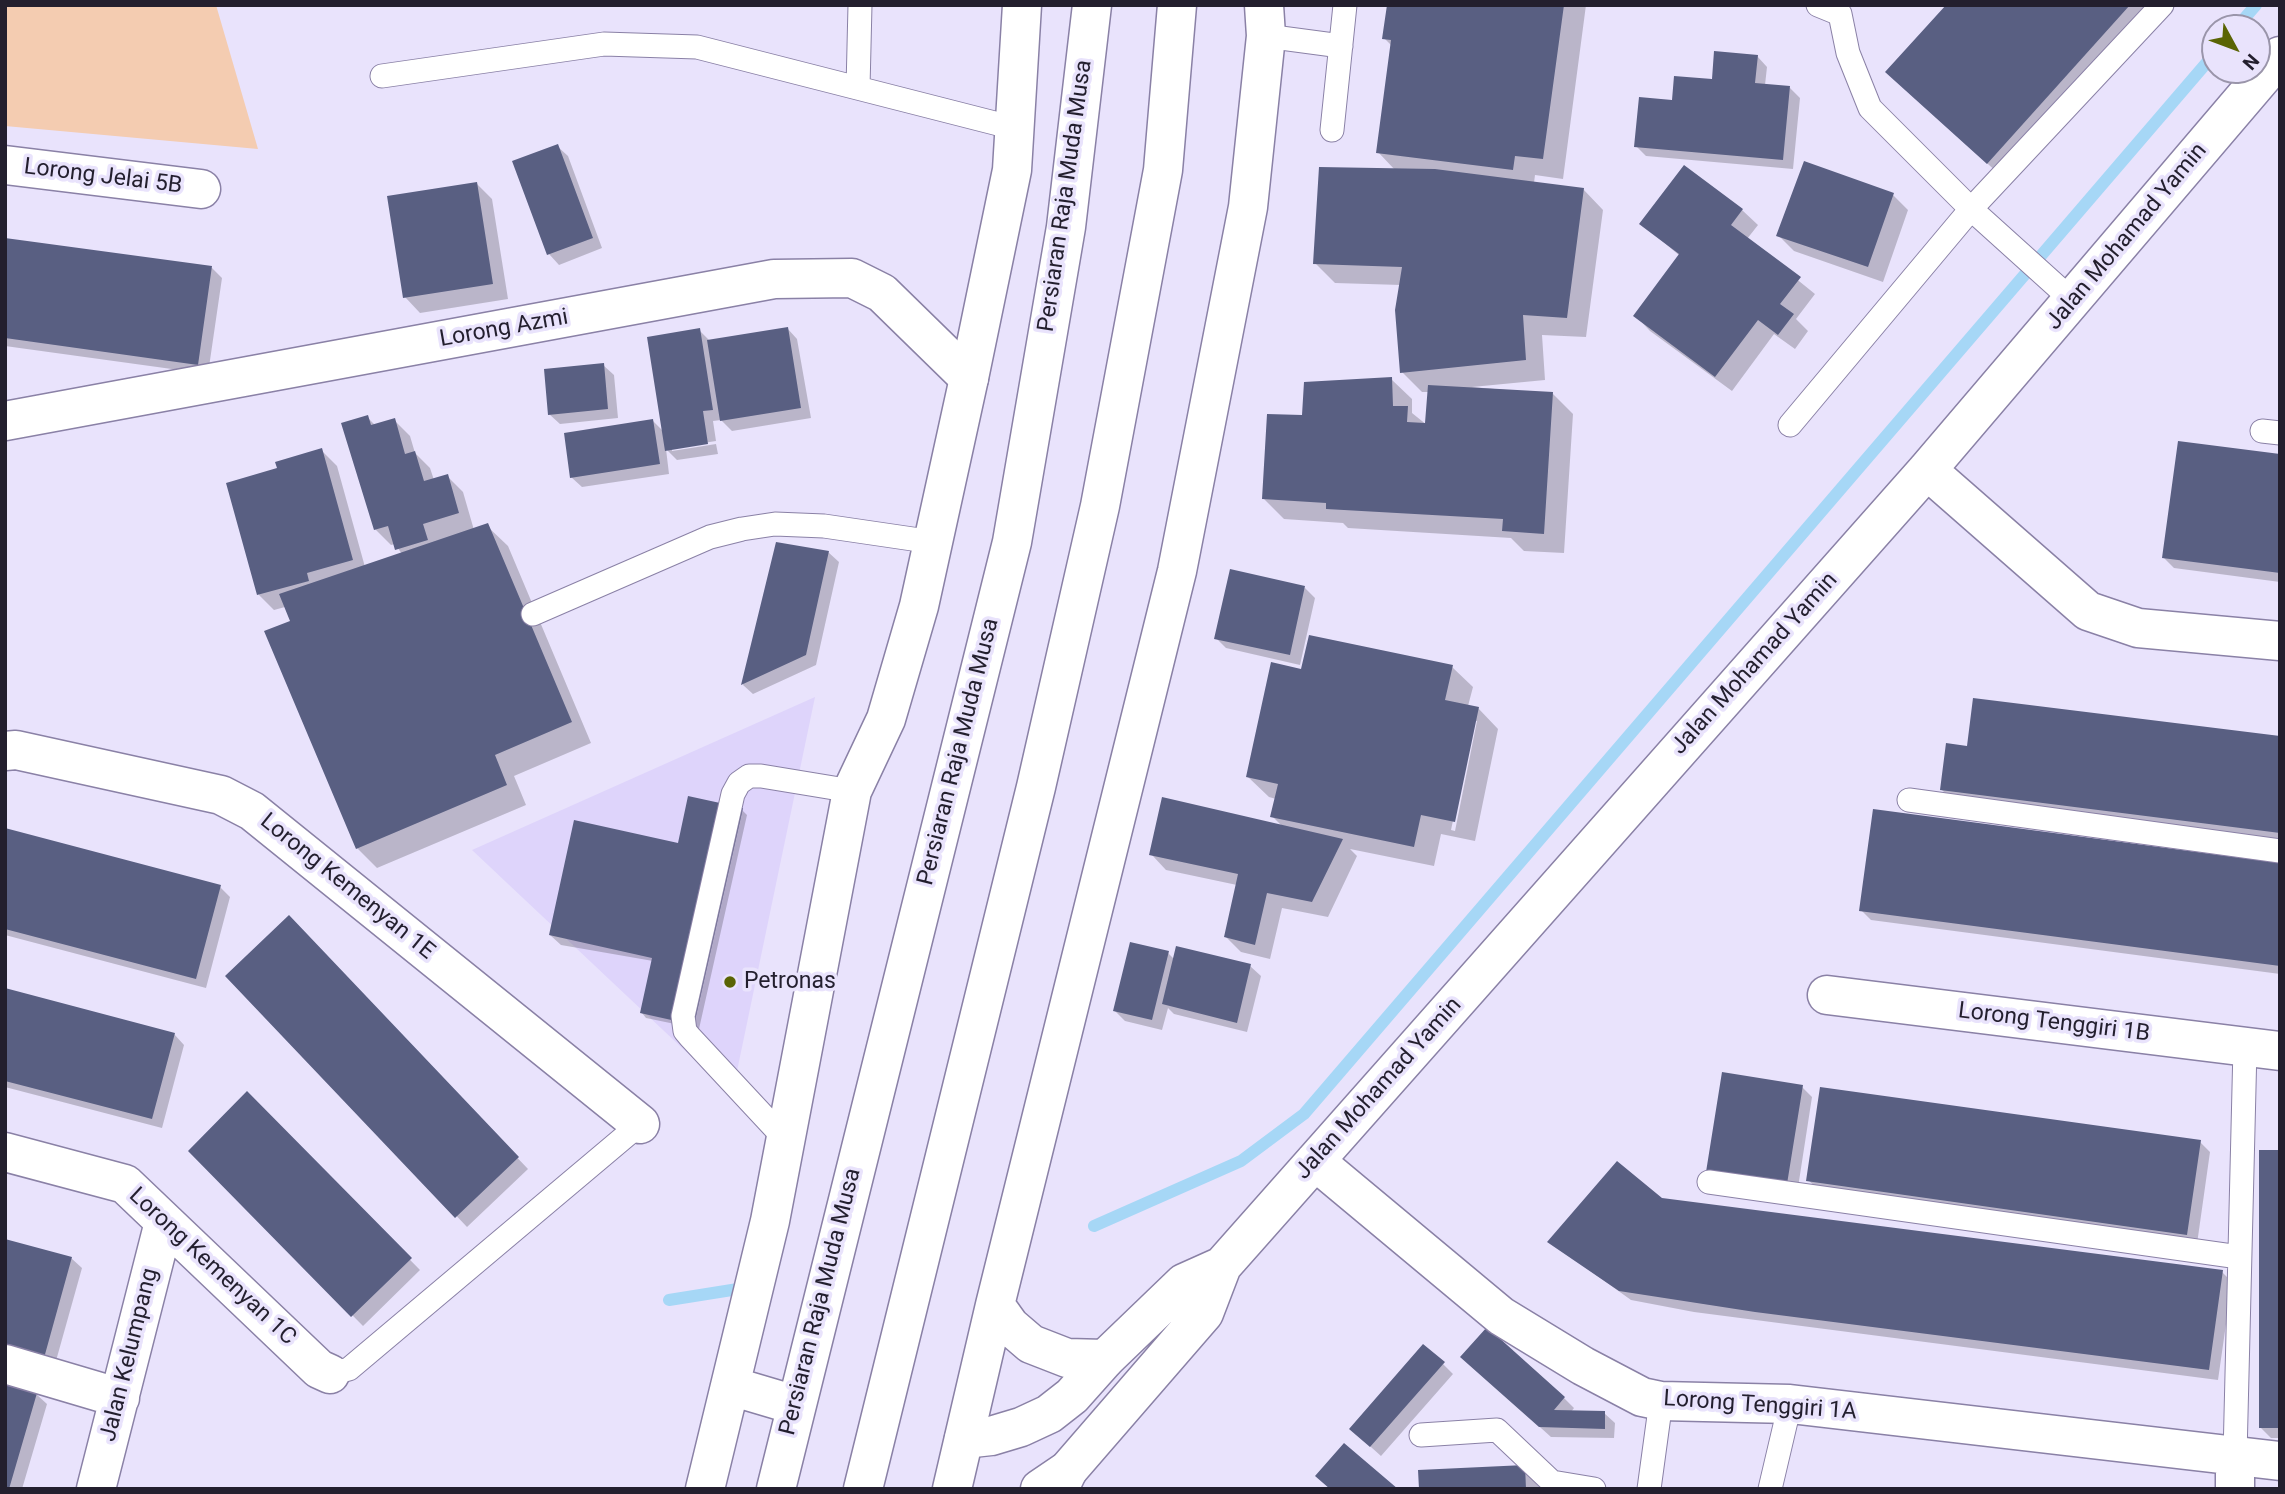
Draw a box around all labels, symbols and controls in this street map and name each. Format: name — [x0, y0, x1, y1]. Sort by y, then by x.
north arrow — [2201, 14, 2271, 84]
text: N — [2238, 49, 2264, 74]
street label: Persiaran Raja Muda Musa — [1033, 58, 1099, 334]
street label: Jalan Mohamad Yamin — [2041, 138, 2213, 336]
street label: Lorong Jelai 5B — [22, 154, 184, 200]
street label: Lorong Azmi — [438, 304, 570, 354]
street label: Jalan Mohamad Yamin — [1666, 567, 1844, 761]
street label: Persiaran Raja Muda Musa — [912, 616, 1006, 888]
street label: Lorong Kemenyan 1E — [254, 808, 440, 966]
place label: Petronas — [744, 968, 836, 996]
marker: Petronas — [722, 974, 738, 990]
street label: Jalan Mohamad Yamin — [1290, 992, 1468, 1186]
street label: Lorong Tenggiri 1B — [1957, 998, 2151, 1048]
street label: Persiaran Raja Muda Musa — [774, 1166, 868, 1438]
street label: Lorong Kemenyan 1C — [123, 1182, 301, 1352]
street label: Jalan Kelumpang — [95, 1266, 165, 1444]
street label: Lorong Tenggiri 1A — [1663, 1385, 1857, 1427]

